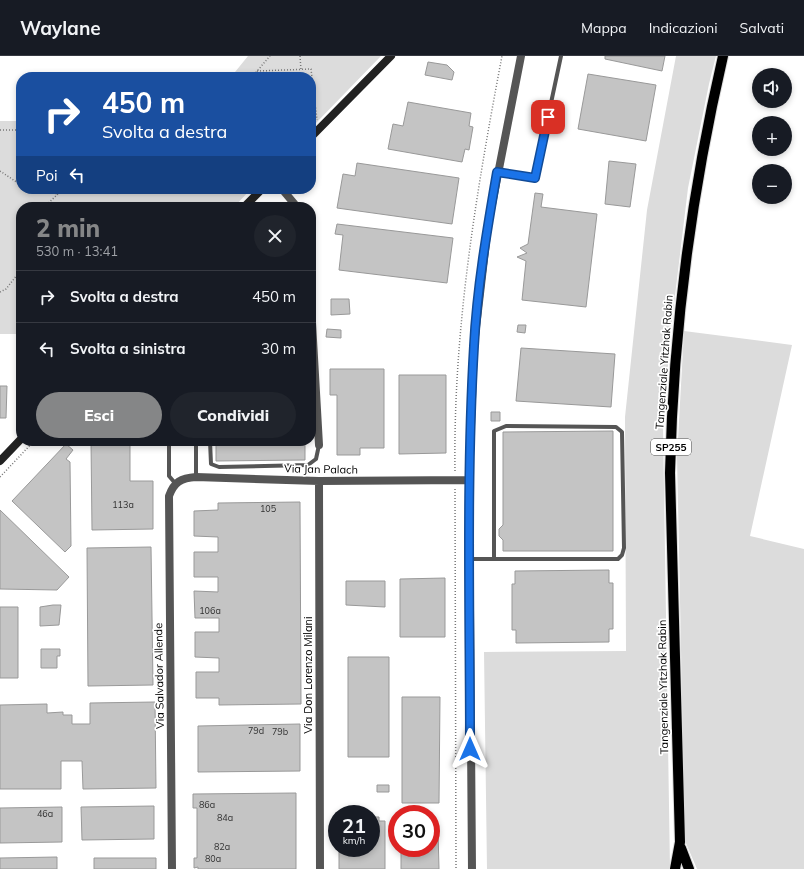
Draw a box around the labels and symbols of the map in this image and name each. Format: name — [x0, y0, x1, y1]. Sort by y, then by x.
pin — [531, 100, 565, 134]
street label: Tangenziale Yitzhak Rabin — [652, 294, 676, 430]
road number: SP255 — [651, 439, 691, 455]
street label: Via Jan Palach — [284, 461, 358, 477]
house number: 113a — [112, 499, 134, 510]
house number: 105 — [260, 503, 277, 514]
house number: 106a — [199, 605, 221, 616]
street label: Via Don Lorenzo Milani — [301, 616, 315, 734]
street label: Tangenziale Yitzhak Rabin — [655, 620, 671, 754]
street label: Via Salvador Allende — [151, 623, 167, 729]
house number: 79d — [248, 725, 264, 736]
house number: 79b — [272, 726, 288, 737]
position arrow — [449, 728, 491, 770]
house number: 86a — [199, 799, 215, 810]
speed limit sign: 30 — [388, 805, 440, 857]
house number: 46a — [37, 808, 53, 819]
house number: 84a — [217, 812, 233, 823]
house number: 82a — [214, 841, 230, 852]
house number: 80a — [205, 853, 221, 864]

